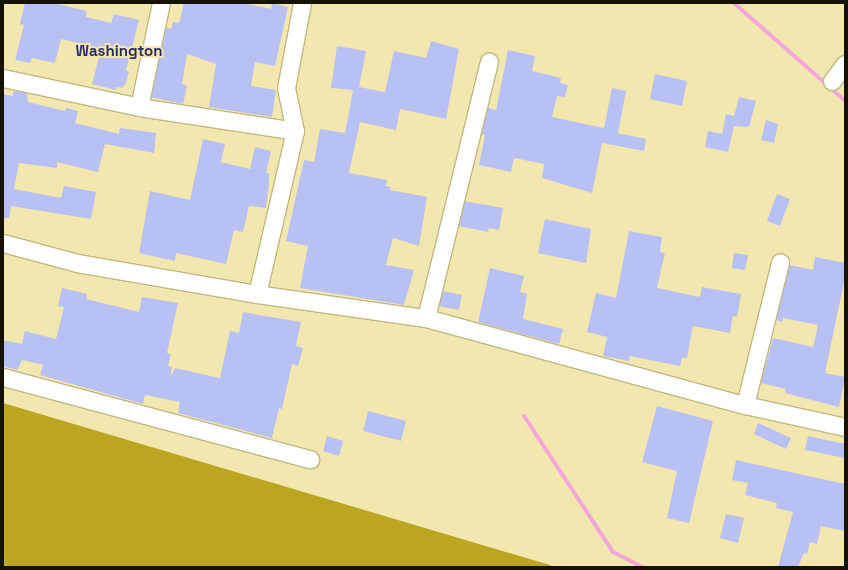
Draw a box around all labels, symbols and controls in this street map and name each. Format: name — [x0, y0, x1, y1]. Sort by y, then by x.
district label: Washington — [76, 42, 162, 60]

